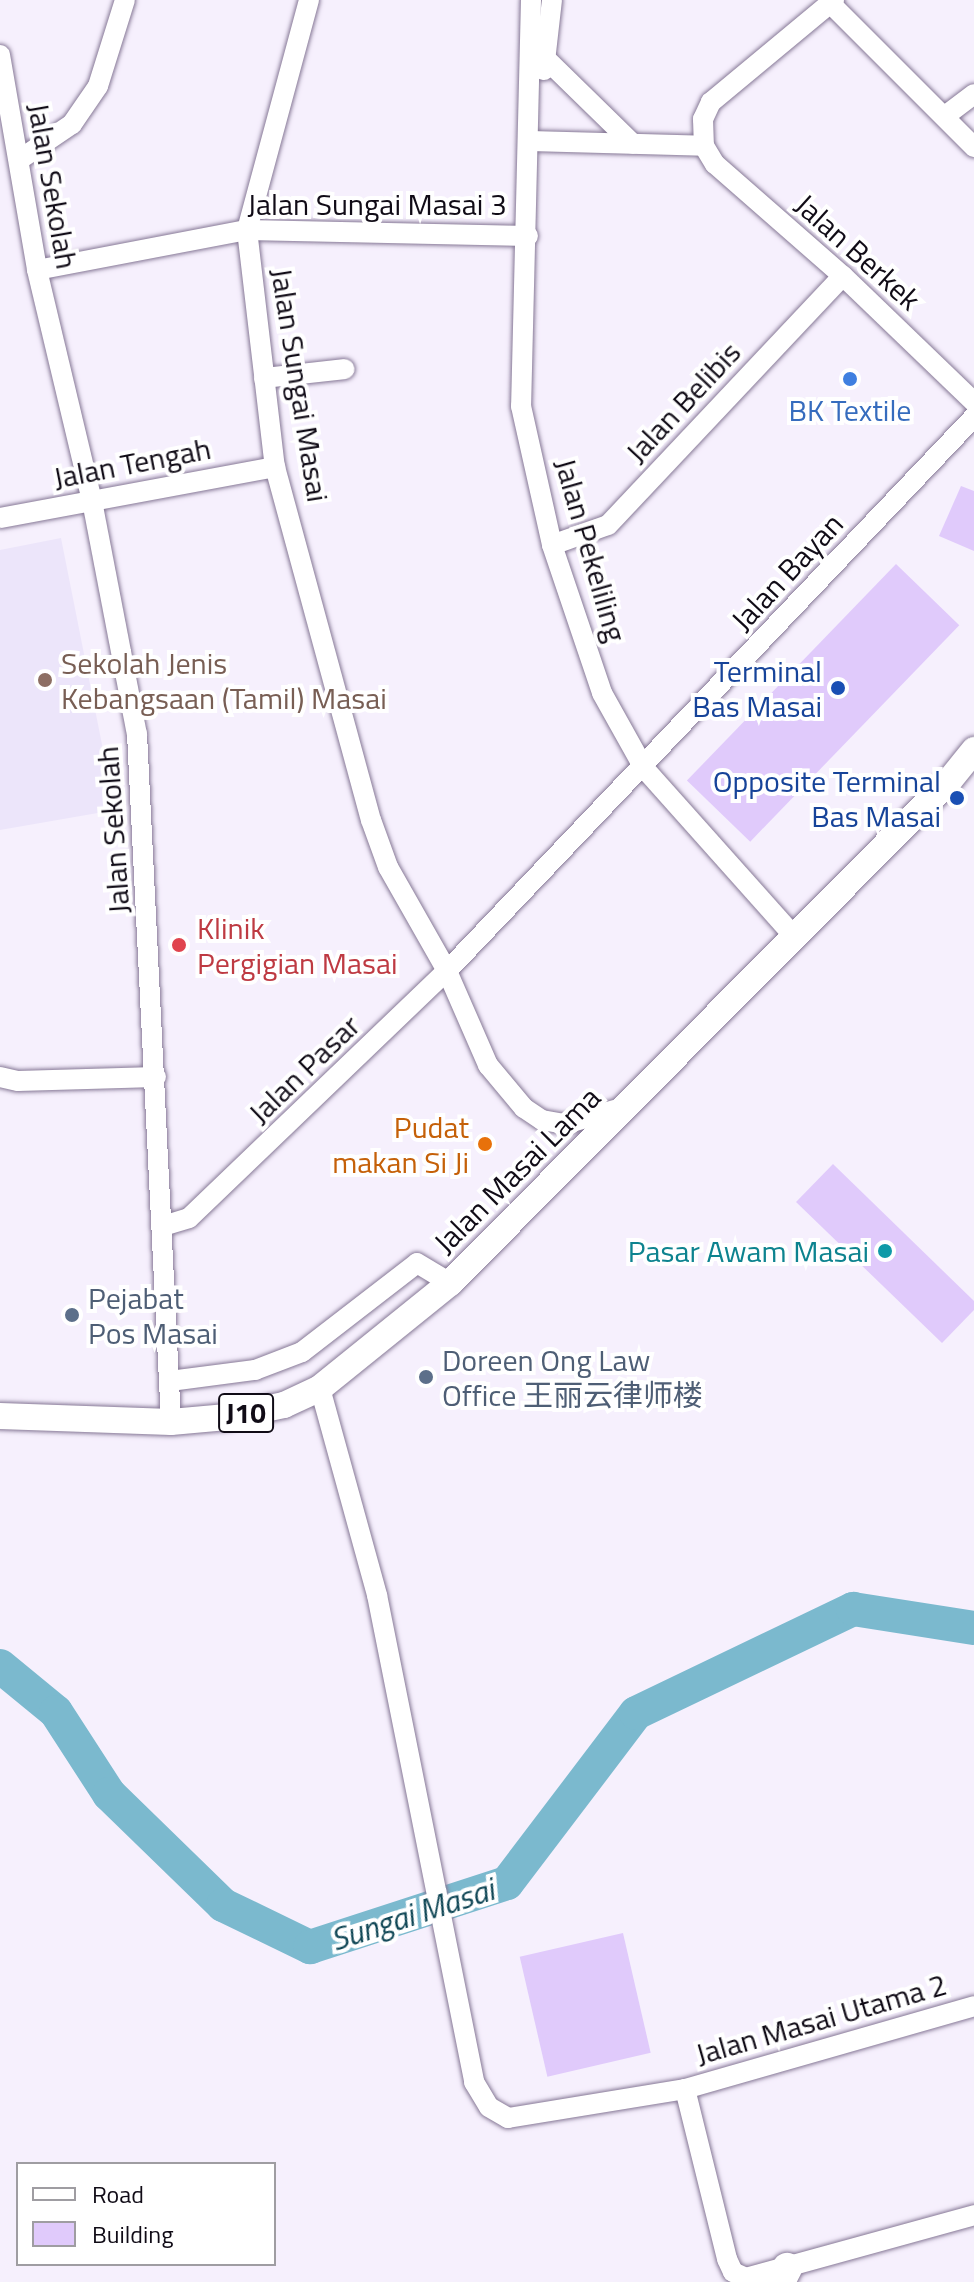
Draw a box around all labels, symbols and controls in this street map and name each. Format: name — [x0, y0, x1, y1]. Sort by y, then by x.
street label: Jalan Sekolah — [21, 100, 85, 272]
street label: Jalan Sungai Masai 3 — [247, 186, 507, 222]
street label: Jalan Berkek — [788, 186, 928, 318]
street label: Jalan Sungai Masai — [264, 266, 336, 504]
street label: Jalan Belibis — [618, 334, 748, 470]
marker: BK Textile — [841, 370, 859, 388]
place label: BK Textile — [789, 392, 911, 428]
street label: Jalan Tengah — [50, 430, 214, 496]
street label: Jalan Pekeliling — [548, 454, 634, 646]
street label: Jalan Bayan — [724, 506, 850, 638]
place label: Sekolah Jenis Kebangsaan (Tamil) Masai — [61, 645, 387, 716]
place label: Terminal Bas Masai — [692, 653, 822, 724]
marker: Sekolah Jenis Kebangsaan (Tamil) Masai — [36, 671, 54, 689]
marker: Terminal Bas Masai — [829, 679, 847, 697]
street label: Jalan Sekolah — [89, 745, 137, 915]
place label: Opposite Terminal Bas Masai — [713, 763, 941, 834]
marker: Opposite Terminal Bas Masai — [948, 789, 966, 807]
place label: Klinik Pergigian Masai — [197, 910, 397, 980]
marker: Klinik Pergigian Masai — [168, 934, 190, 956]
street label: Jalan Pasar — [241, 1007, 367, 1131]
street label: Jalan Masai Lama — [426, 1079, 608, 1261]
place label: Pudat makan Si Ji — [332, 1109, 469, 1180]
marker: Pudat makan Si Ji — [476, 1135, 494, 1153]
place label: Pasar Awam Masai — [628, 1233, 869, 1269]
marker: Pasar Awam Masai — [876, 1242, 894, 1260]
place label: Pejabat Pos Masai — [88, 1280, 218, 1350]
marker: Pejabat Pos Masai — [63, 1306, 81, 1324]
place label: Doreen Ong Law Office 王丽云律师楼 — [442, 1342, 703, 1412]
marker: Doreen Ong Law Office 王丽云律师楼 — [417, 1368, 435, 1386]
road number: J10 — [218, 1389, 274, 1437]
water label: Sungai Masai — [325, 1870, 499, 1958]
street label: Jalan Masai Utama 2 — [691, 1966, 951, 2072]
legend — [16, 2162, 276, 2266]
text: Road — [92, 2176, 144, 2212]
text: Building — [92, 2216, 174, 2252]

